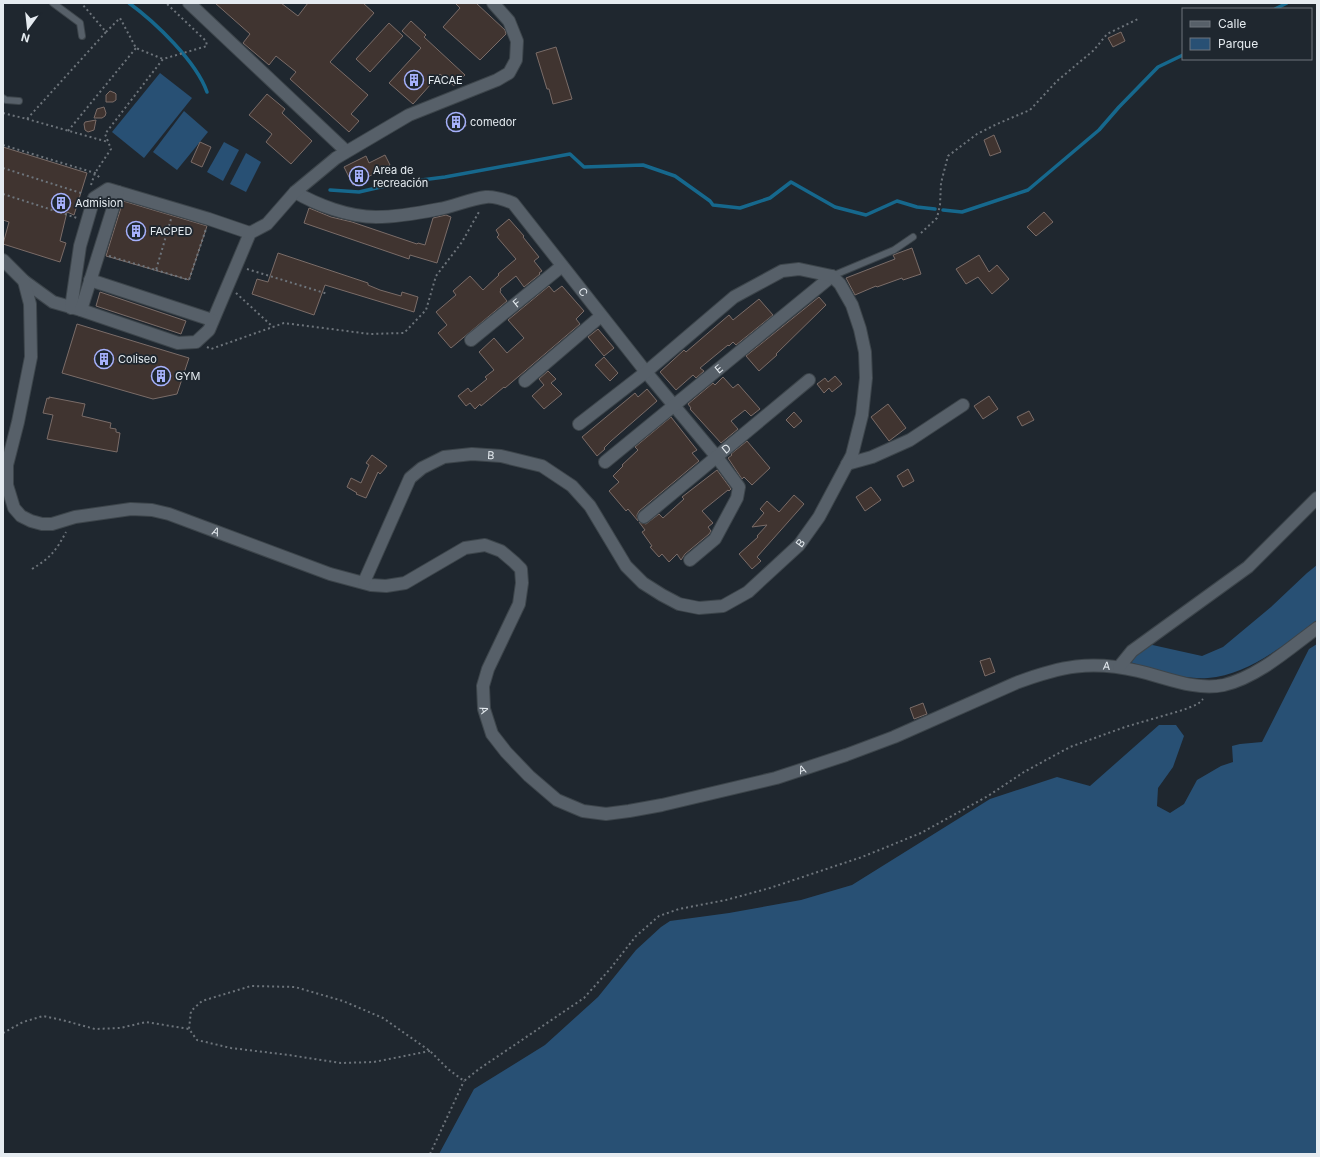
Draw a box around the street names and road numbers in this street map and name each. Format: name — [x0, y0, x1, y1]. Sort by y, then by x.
street label: C — [575, 285, 591, 300]
street label: F — [510, 295, 524, 310]
street label: E — [712, 361, 726, 376]
street label: D — [719, 441, 734, 457]
street label: B — [487, 448, 495, 463]
street label: A — [210, 524, 222, 540]
street label: B — [793, 536, 808, 550]
street label: A — [1102, 659, 1111, 673]
street label: A — [476, 704, 492, 716]
street label: A — [796, 761, 808, 777]

